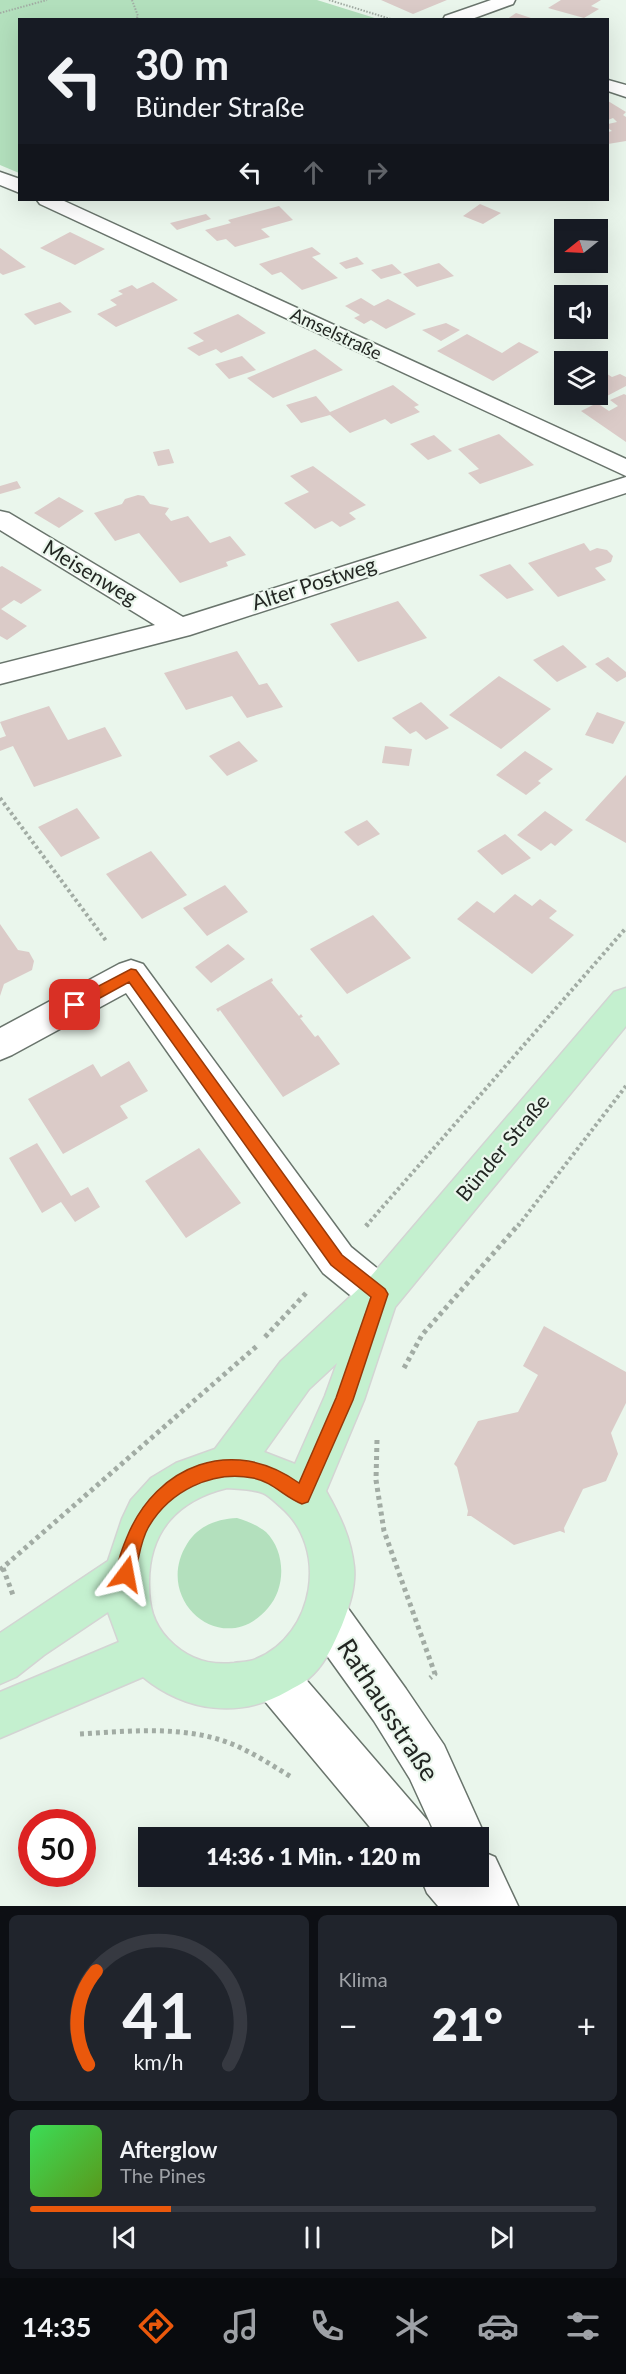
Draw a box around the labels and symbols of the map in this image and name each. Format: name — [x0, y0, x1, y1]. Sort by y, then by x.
north arrow — [554, 219, 608, 273]
street label: Amselstraße — [287, 302, 386, 364]
street label: Meisenweg — [39, 534, 142, 610]
street label: Alter Postweg — [248, 551, 379, 614]
pin — [49, 979, 100, 1030]
street label: Bünder Straße — [450, 1089, 554, 1206]
position arrow — [94, 1542, 158, 1606]
street label: Rathausstraße — [331, 1632, 447, 1786]
speed limit sign: 50 — [18, 1809, 96, 1887]

